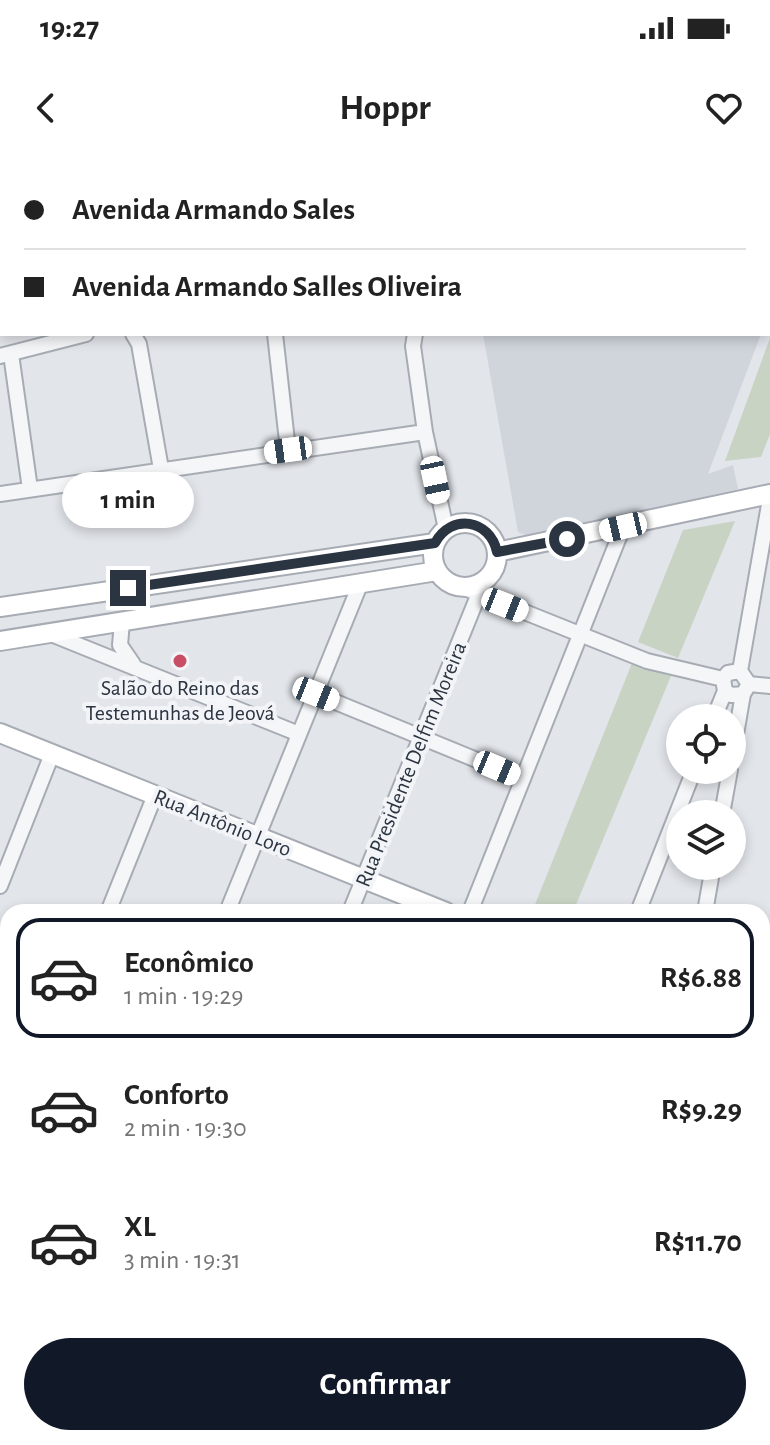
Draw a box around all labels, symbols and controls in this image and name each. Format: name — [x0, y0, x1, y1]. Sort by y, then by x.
text: 19:27 — [40, 13, 99, 43]
icon: back — [24, 86, 68, 130]
icon: heart — [702, 86, 746, 130]
text: Hoppr — [339, 90, 431, 126]
text: Avenida Armando Sales — [72, 195, 355, 225]
text: Avenida Armando Salles Oliveira — [72, 272, 462, 302]
car — [263, 435, 313, 465]
car — [418, 454, 452, 506]
callout: 1 min — [62, 472, 194, 528]
text: 1 min — [101, 487, 155, 513]
car — [597, 510, 649, 544]
route start — [549, 521, 585, 557]
route end — [110, 570, 146, 606]
car — [478, 585, 532, 625]
street label: Rua Presidente Delfim Moreira — [352, 639, 470, 890]
marker: Salão do Reino das Testemunhas de Jeová — [171, 652, 189, 670]
car — [289, 674, 343, 714]
place label: Salão do Reino das Testemunhas de Jeová — [85, 677, 275, 724]
map controls — [666, 704, 746, 880]
button: locate — [666, 704, 746, 784]
car — [470, 748, 524, 788]
street label: Rua Antônio Loro — [151, 785, 295, 861]
button: layers — [666, 800, 746, 880]
icon: car — [28, 942, 100, 1014]
text: Econômico — [124, 948, 254, 978]
text: R$6.88 — [660, 963, 742, 993]
text: 1 min · 19:29 — [124, 983, 243, 1009]
icon: car — [28, 1074, 100, 1146]
text: Conforto — [124, 1080, 229, 1110]
text: R$9.29 — [661, 1095, 742, 1125]
text: 2 min · 19:30 — [124, 1115, 247, 1141]
icon: car — [28, 1206, 100, 1278]
text: XL — [124, 1212, 156, 1242]
text: R$11.70 — [654, 1227, 742, 1257]
text: 3 min · 19:31 — [124, 1247, 241, 1273]
button: Confirmar — [24, 1338, 746, 1430]

